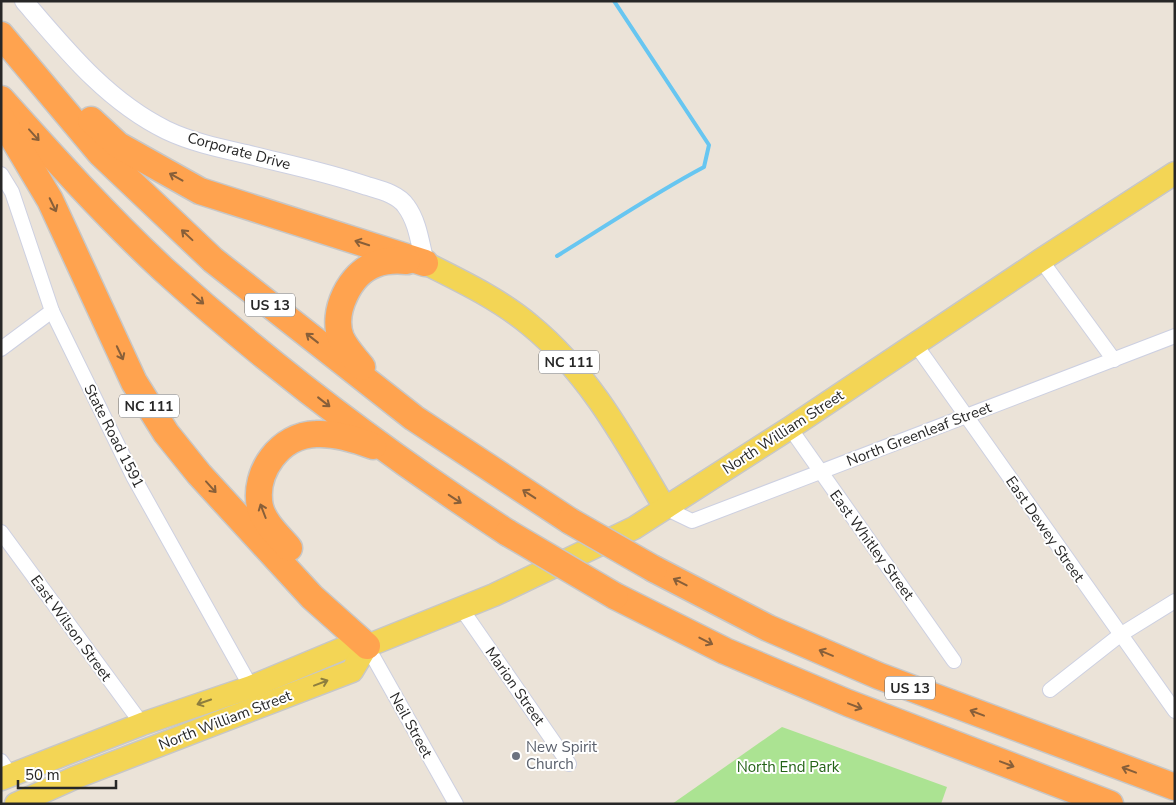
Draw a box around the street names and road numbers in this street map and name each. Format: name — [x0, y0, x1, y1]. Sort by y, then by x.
street label: Corporate Drive — [185, 128, 293, 174]
road number: US 13 — [245, 294, 295, 316]
road number: NC 111 — [539, 351, 599, 374]
street label: State Road 1591 — [79, 381, 149, 491]
street label: North William Street — [719, 385, 848, 479]
road number: NC 111 — [119, 394, 179, 418]
street label: North Greenleaf Street — [844, 397, 995, 471]
street label: East Dewey Street — [1001, 472, 1089, 586]
street label: East Whitley Street — [825, 486, 919, 605]
street label: East Wilson Street — [26, 571, 117, 685]
street label: Marion Street — [481, 643, 550, 730]
road number: US 13 — [885, 676, 935, 700]
street label: North William Street — [156, 685, 295, 755]
street label: Neil Street — [385, 689, 438, 762]

